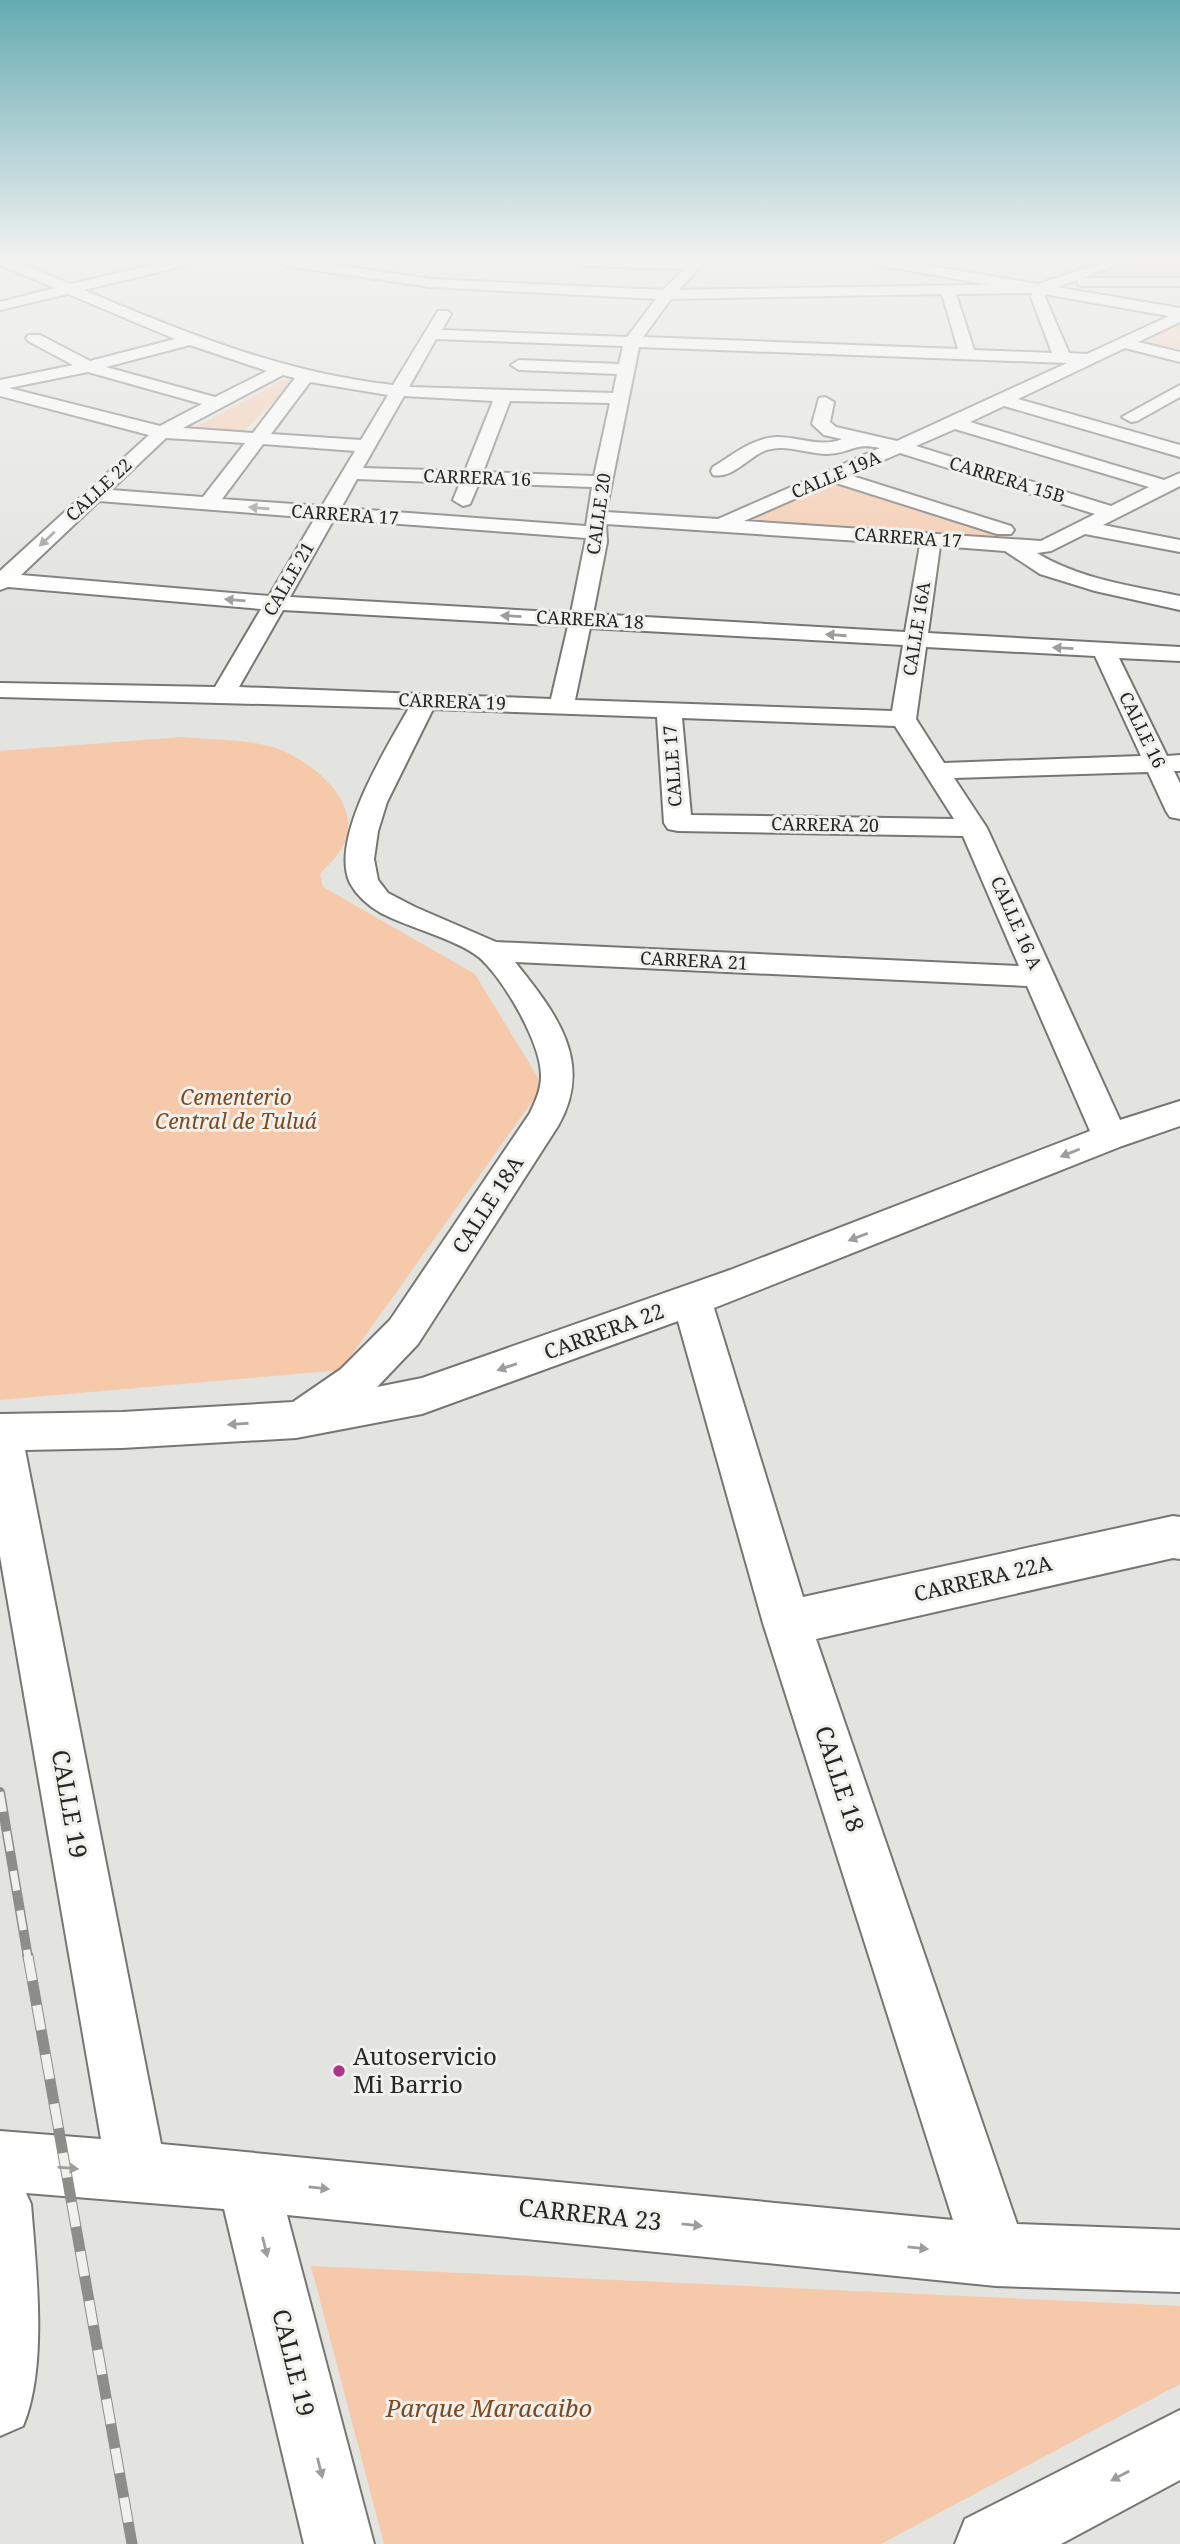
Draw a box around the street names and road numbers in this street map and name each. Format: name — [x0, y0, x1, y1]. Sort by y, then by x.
street label: CALLE 19A — [787, 444, 884, 504]
street label: CARRERA 15B — [947, 450, 1068, 508]
street label: CALLE 22 — [60, 452, 137, 526]
street label: CARRERA 16 — [423, 463, 531, 491]
street label: CALLE 20 — [580, 471, 616, 556]
street label: CARRERA 17 — [290, 498, 400, 530]
street label: CARRERA 17 — [853, 521, 963, 553]
street label: CALLE 21 — [257, 537, 319, 620]
street label: CALLE 16A — [897, 580, 935, 678]
street label: CARRERA 18 — [536, 604, 645, 634]
street label: CARRERA 19 — [398, 687, 506, 715]
street label: CALLE 16 — [1114, 687, 1172, 772]
street label: CALLE 17 — [657, 724, 687, 808]
street label: CARRERA 20 — [771, 811, 879, 837]
street label: CALLE 16 A — [986, 872, 1048, 973]
street label: CARRERA 21 — [640, 945, 749, 975]
street label: CALLE 18A — [445, 1150, 529, 1259]
street label: CARRERA 22 — [540, 1296, 668, 1366]
street label: CARRERA 22A — [911, 1549, 1055, 1607]
street label: CALLE 18 — [808, 1721, 873, 1836]
street label: CALLE 19 — [45, 1747, 96, 1861]
street label: CARRERA 23 — [517, 2190, 663, 2237]
street label: CALLE 19 — [265, 2305, 324, 2420]

